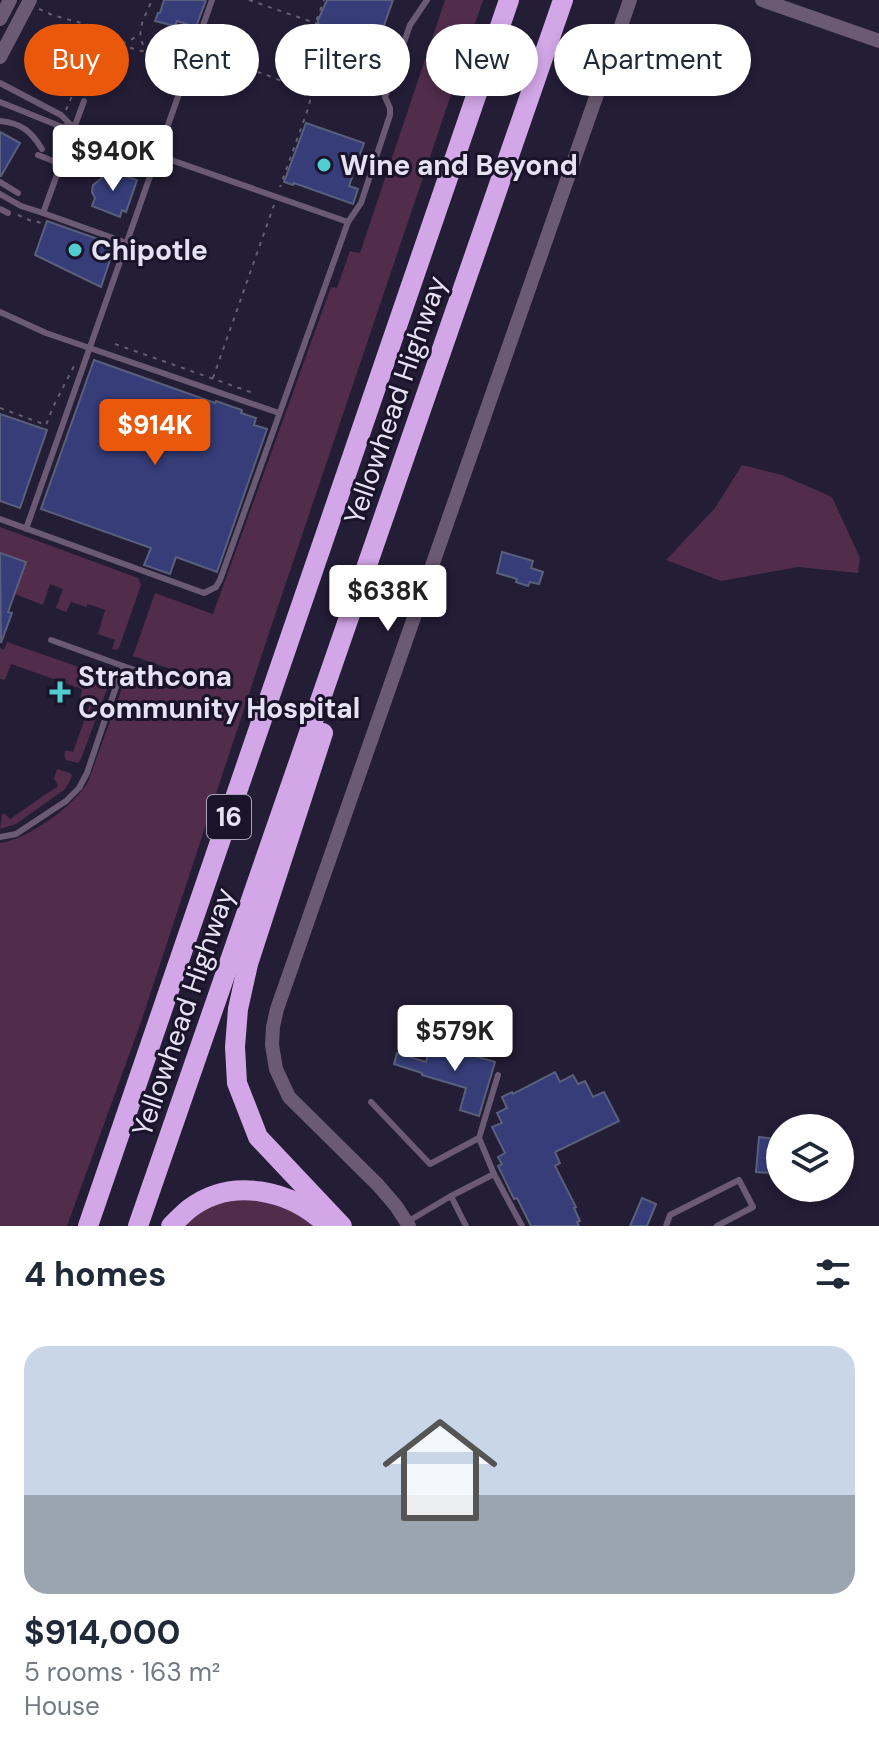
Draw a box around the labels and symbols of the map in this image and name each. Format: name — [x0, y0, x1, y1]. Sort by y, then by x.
pin: $940K — [57, 125, 169, 193]
place label: Wine and Beyond — [340, 147, 578, 184]
marker: Wine and Beyond — [315, 156, 333, 174]
place label: Chipotle — [91, 232, 208, 269]
marker: Chipotle — [66, 241, 84, 259]
street label: Yellowhead Highway — [336, 271, 455, 529]
pin: $914K — [99, 399, 211, 467]
pin: $638K — [332, 565, 444, 633]
place label: Strathcona Community Hospital — [78, 658, 360, 727]
marker: Strathcona Community Hospital — [49, 681, 71, 703]
road number: 16 — [207, 795, 251, 839]
street label: Yellowhead Highway — [124, 883, 243, 1141]
pin: $579K — [399, 1005, 511, 1073]

